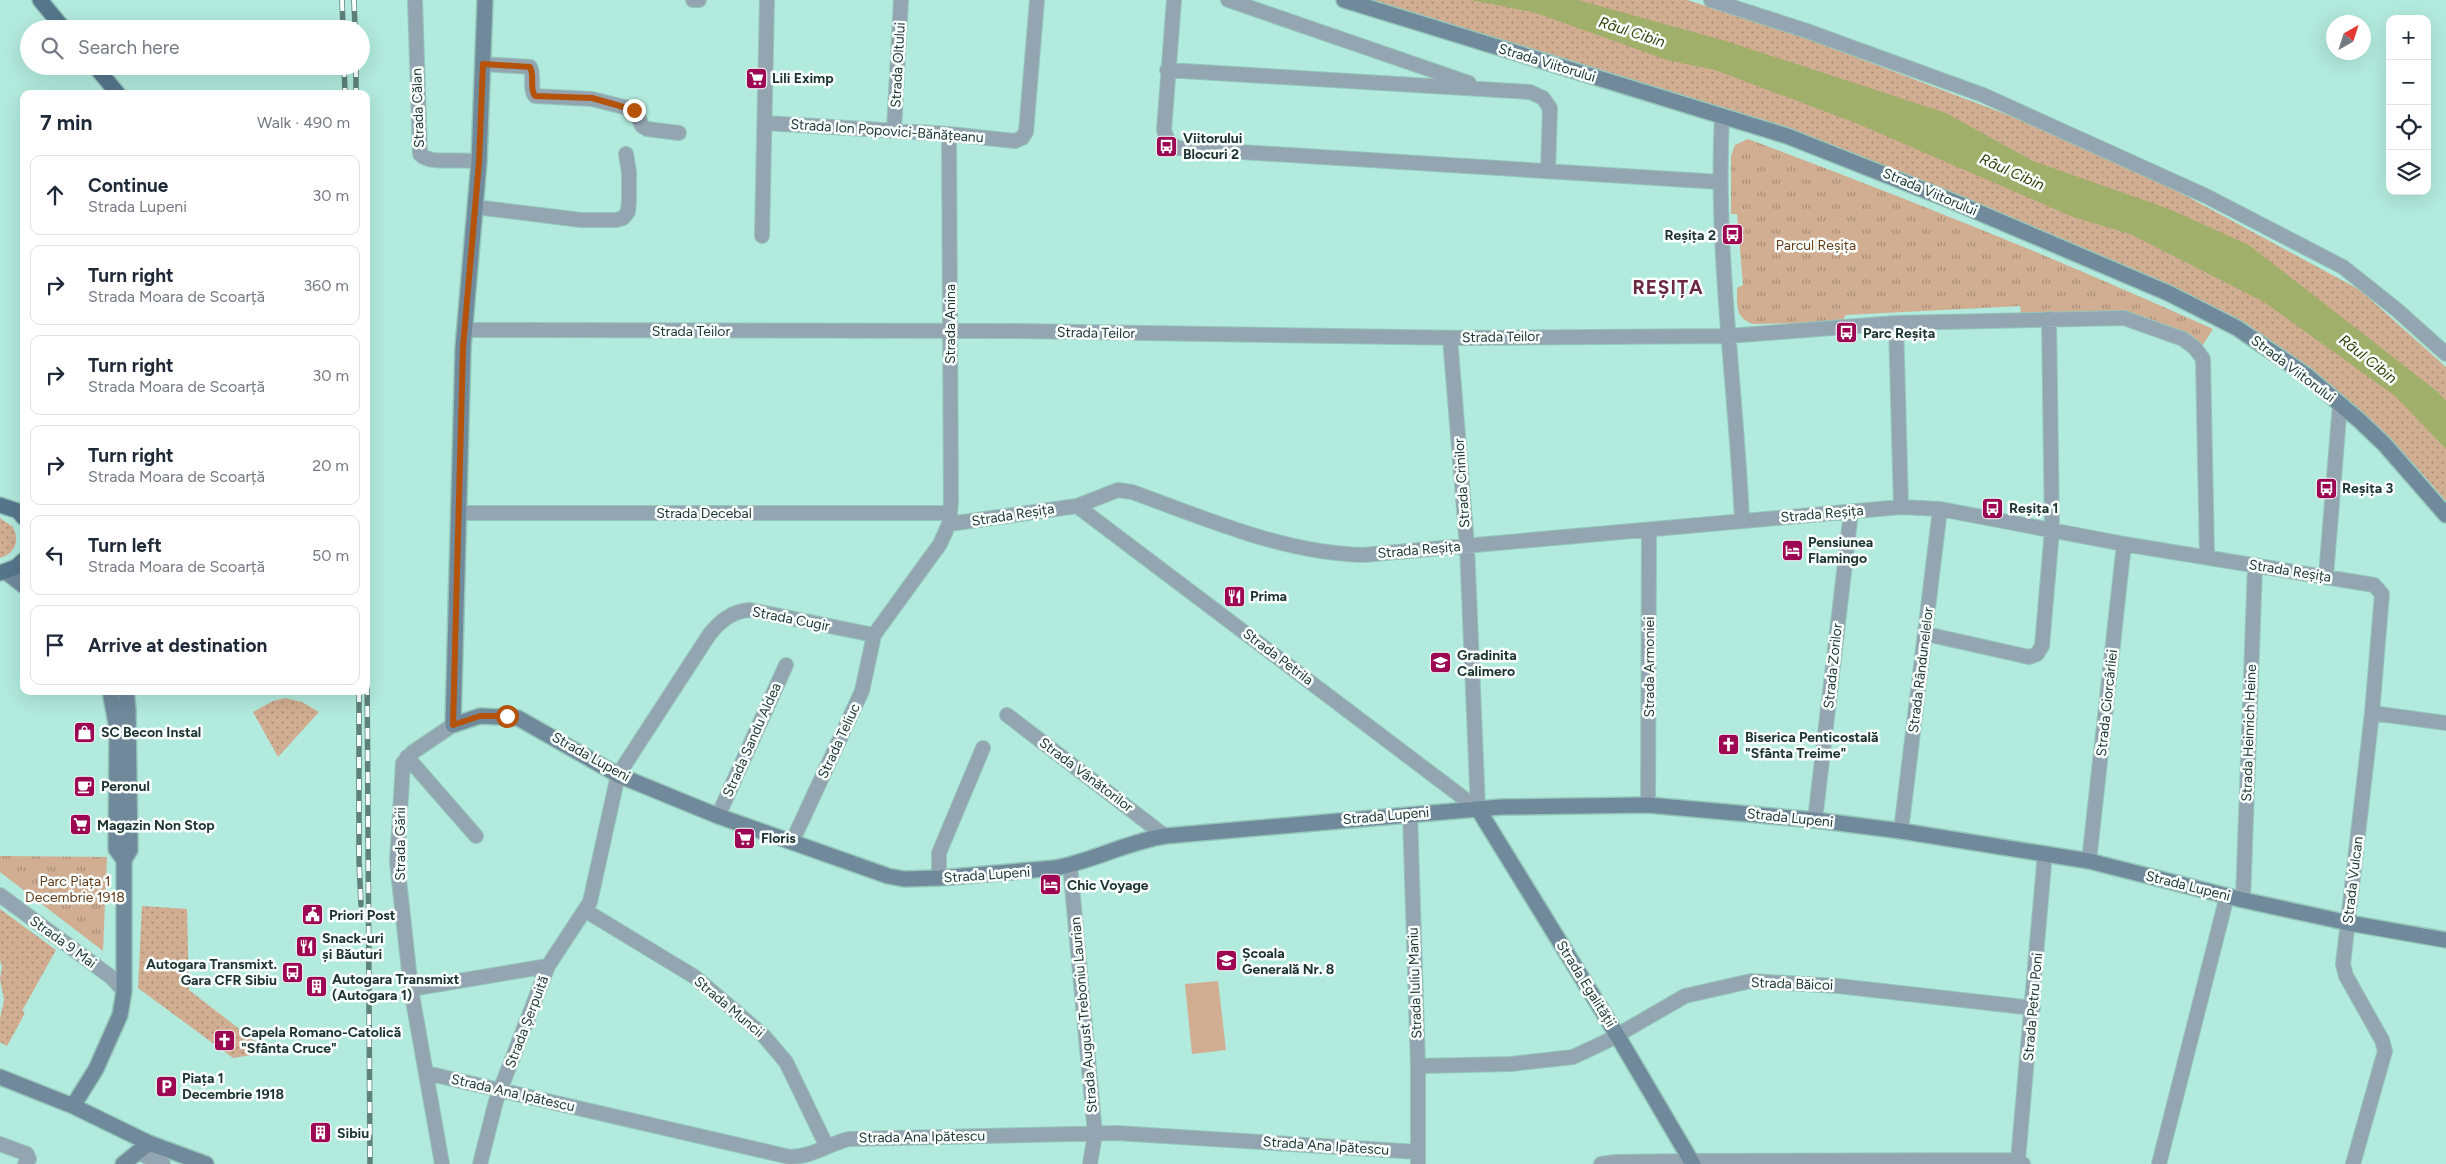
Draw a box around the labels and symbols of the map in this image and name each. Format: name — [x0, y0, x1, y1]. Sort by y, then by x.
water label: Râul Cibin — [1597, 13, 1667, 51]
north arrow — [2326, 15, 2371, 60]
street label: Strada Oltului — [887, 22, 909, 108]
street label: Strada Viitorului — [1496, 40, 1598, 86]
supermarket icon: Lili Eximp — [744, 66, 768, 90]
street label: Strada Călan — [408, 68, 428, 148]
place label: Lili Eximp — [772, 70, 834, 87]
route end — [623, 99, 646, 122]
street label: Strada Ion Popovici-Bănățeanu — [790, 116, 984, 146]
place label: Viitorului Blocuri 2 — [1183, 130, 1242, 163]
bus stop icon: Viitorului Blocuri 2 — [1155, 134, 1179, 158]
water label: Râul Cibin — [1977, 150, 2047, 194]
street label: Strada Viitorului — [1880, 164, 1980, 220]
bus stop icon: Reșița 2 — [1720, 223, 1744, 247]
place label: Reșița 2 — [1664, 227, 1716, 244]
park label: Parcul Reșița — [1776, 237, 1856, 254]
district label: REȘIȚA — [1632, 276, 1704, 299]
street label: Strada Anina — [942, 284, 959, 364]
bus stop icon: Parc Reșița — [1835, 321, 1859, 345]
street label: Strada Teilor — [652, 323, 730, 340]
street label: Strada Teilor — [1057, 324, 1136, 342]
place label: Parc Reșița — [1863, 325, 1935, 342]
street label: Strada Teilor — [1462, 328, 1541, 346]
water label: Râul Cibin — [2335, 331, 2401, 387]
street label: Strada Viitorului — [2248, 332, 2338, 406]
street label: Strada Crinilor — [1450, 437, 1474, 528]
bus stop icon: Reșița 3 — [2314, 476, 2338, 500]
place label: Reșița 3 — [2342, 480, 2393, 497]
bus stop icon: Reșița 1 — [1981, 496, 2005, 520]
street label: Strada Reșița — [971, 500, 1055, 530]
place label: Reșița 1 — [2009, 500, 2058, 517]
street label: Strada Reșița — [1780, 502, 1864, 526]
street label: Strada Decebal — [656, 505, 752, 522]
place label: Pensiunea Flamingo — [1808, 534, 1873, 567]
street label: Strada Reșița — [1377, 538, 1461, 562]
hotel icon: Pensiunea Flamingo — [1780, 538, 1804, 562]
street label: Strada Reșița — [2248, 556, 2332, 586]
restaurant icon: Prima — [1222, 584, 1246, 608]
place label: Prima — [1250, 588, 1287, 605]
street label: Strada Cugir — [751, 603, 831, 635]
street label: Strada Rândunelelor — [1905, 606, 1937, 734]
street label: Strada Armoniei — [1641, 617, 1658, 717]
street label: Strada Zorilor — [1820, 622, 1846, 709]
street label: Strada Petrila — [1239, 625, 1317, 689]
place label: Gradinita Calimero — [1457, 647, 1517, 680]
street label: Strada Ciorcârliei — [2093, 649, 2121, 757]
school or university icon: Gradinita Calimero — [1429, 651, 1453, 675]
street label: Strada Heinrich Heine — [2238, 664, 2260, 802]
street label: Strada Sandu Aldea — [719, 680, 785, 800]
street label: Strada Teliuc — [814, 700, 864, 781]
route start — [496, 705, 519, 728]
shop icon: SC Becon Instal — [73, 720, 97, 744]
place label: SC Becon Instal — [101, 724, 201, 741]
street label: Strada Lupeni — [549, 729, 633, 785]
place label: Biserica Penticostală "Sfânta Treime" — [1745, 729, 1878, 762]
church icon: Biserica Penticostală "Sfânta Treime" — [1717, 733, 1741, 757]
street label: Strada Vânătorilor — [1036, 734, 1136, 816]
cafe icon: Peronul — [73, 774, 97, 798]
place label: Peronul — [101, 778, 150, 795]
street label: Strada Lupeni — [1342, 804, 1430, 828]
street label: Strada Lupeni — [1746, 805, 1834, 831]
street label: Strada Gării — [392, 807, 409, 881]
supermarket icon: Magazin Non Stop — [69, 813, 93, 837]
place label: Magazin Non Stop — [97, 817, 215, 834]
supermarket icon: Floris — [733, 826, 757, 850]
place label: Floris — [761, 830, 796, 847]
street label: Strada Vulcan — [2339, 835, 2367, 925]
street label: Strada Lupeni — [943, 863, 1031, 887]
street label: Strada Lupeni — [2144, 867, 2232, 905]
park label: Parc Piața 1 Decembrie 1918 — [25, 873, 125, 906]
hotel icon: Chic Voyage — [1039, 873, 1063, 897]
place label: Chic Voyage — [1067, 877, 1149, 894]
public building icon: Priori Post — [301, 903, 325, 927]
place label: Priori Post — [329, 907, 396, 924]
street label: Strada 9 Mai — [26, 912, 100, 972]
street label: Strada August Treboniu Laurian — [1067, 916, 1101, 1114]
street label: Strada Iuliu Maniu — [1405, 927, 1425, 1039]
place label: Snack-uri și Băuturi — [322, 930, 384, 963]
restaurant icon: Snack-uri și Băuturi — [294, 934, 318, 958]
street label: Strada Egalității — [1553, 938, 1619, 1030]
place label: Școala Generală Nr. 8 — [1242, 945, 1334, 978]
school or university icon: Școala Generală Nr. 8 — [1214, 949, 1238, 973]
street label: Strada Petru Poni — [2020, 952, 2046, 1062]
place label: Autogara Transmixt. Gara CFR Sibiu — [146, 956, 277, 989]
bus stop icon: Autogara Transmixt. Gara CFR Sibiu — [281, 960, 305, 984]
place label: Autogara Transmixt (Autogara 1) — [332, 971, 460, 1004]
street label: Strada Muncii — [691, 973, 767, 1041]
street label: Strada Șerpuită — [502, 974, 552, 1070]
street label: Strada Băicoi — [1751, 974, 1833, 994]
building icon: Autogara Transmixt (Autogara 1) — [304, 975, 328, 999]
place label: Capela Romano-Catolică "Sfânta Cruce" — [241, 1024, 401, 1057]
church icon: Capela Romano-Catolică "Sfânta Cruce" — [213, 1028, 237, 1052]
place label: Piața 1 Decembrie 1918 — [182, 1070, 284, 1103]
street label: Strada Ana Ipătescu — [449, 1070, 577, 1116]
parking icon: Piața 1 Decembrie 1918 — [154, 1074, 178, 1098]
building icon: Sibiu — [309, 1121, 333, 1145]
place label: Sibiu — [337, 1125, 369, 1142]
street label: Strada Ana Ipătescu — [859, 1127, 985, 1147]
street label: Strada Ana Ipătescu — [1262, 1133, 1390, 1159]

